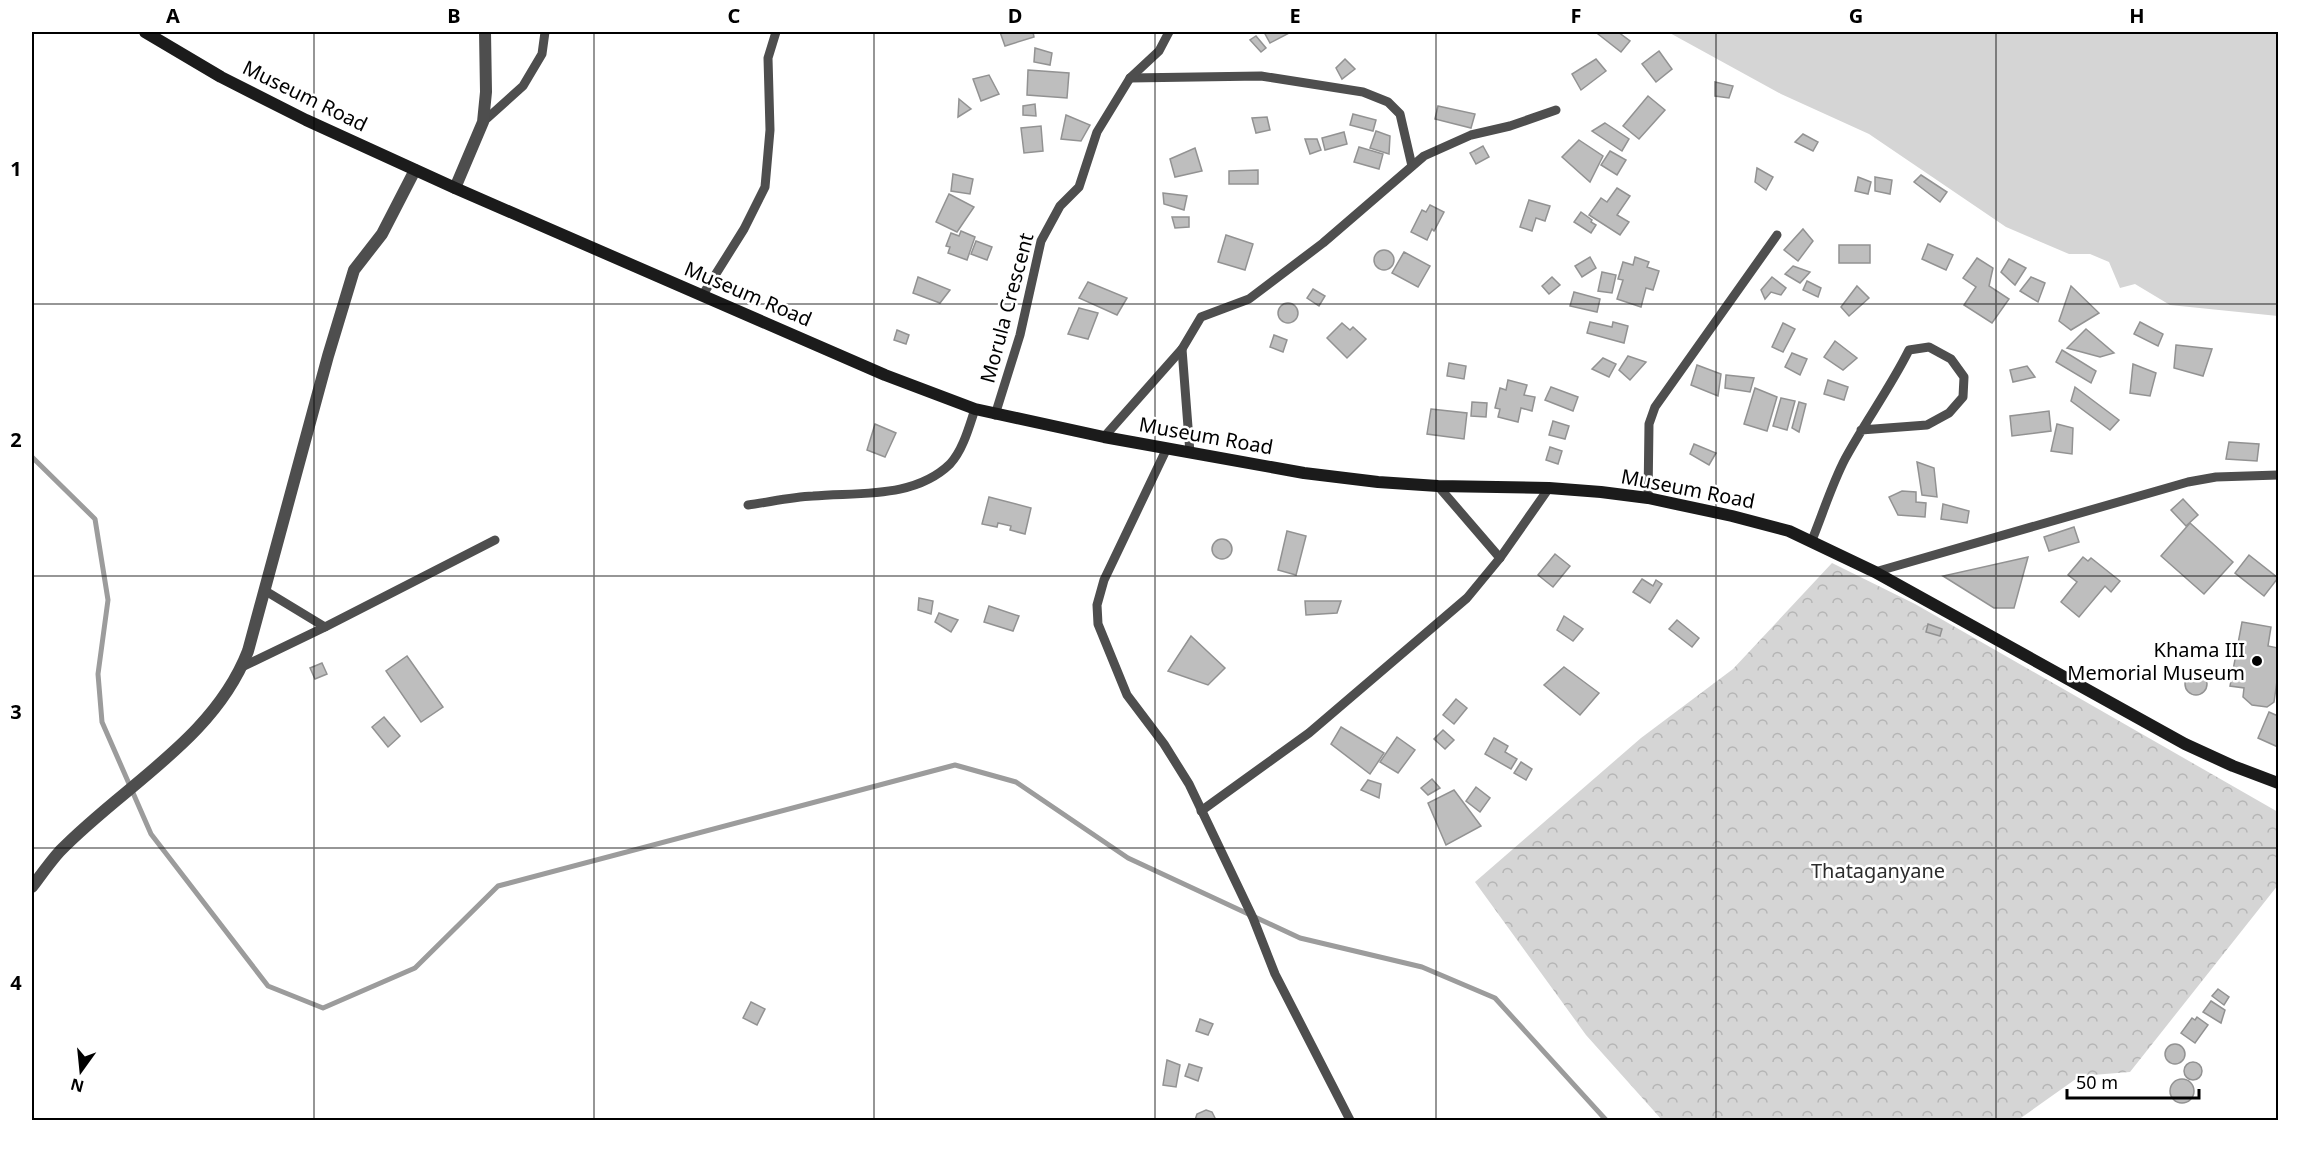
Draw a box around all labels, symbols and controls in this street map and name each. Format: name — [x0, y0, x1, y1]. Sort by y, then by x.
text: A — [166, 2, 180, 29]
text: B — [447, 2, 461, 29]
text: C — [728, 2, 741, 29]
text: D — [1008, 2, 1022, 29]
text: E — [1289, 2, 1301, 29]
text: F — [1571, 2, 1581, 29]
text: G — [1849, 2, 1863, 29]
text: H — [2129, 2, 2145, 29]
street label: Museum Road — [238, 54, 372, 137]
text: 1 — [10, 155, 22, 182]
street label: Morula Crescent — [974, 230, 1040, 386]
street label: Museum Road — [680, 255, 816, 332]
street label: Museum Road — [1137, 410, 1275, 461]
text: 2 — [10, 426, 22, 453]
street label: Museum Road — [1619, 462, 1757, 515]
place label: Khama III Memorial Museum — [2067, 636, 2245, 686]
marker: Khama III Memorial Museum — [2250, 654, 2264, 668]
text: 3 — [10, 698, 22, 725]
park label: Thataganyane — [1811, 857, 1945, 884]
text: 4 — [10, 969, 22, 996]
north arrow — [51, 1041, 111, 1101]
scale bar — [2067, 1062, 2199, 1100]
text: 50 m — [2076, 1070, 2118, 1094]
text: N — [68, 1073, 86, 1098]

